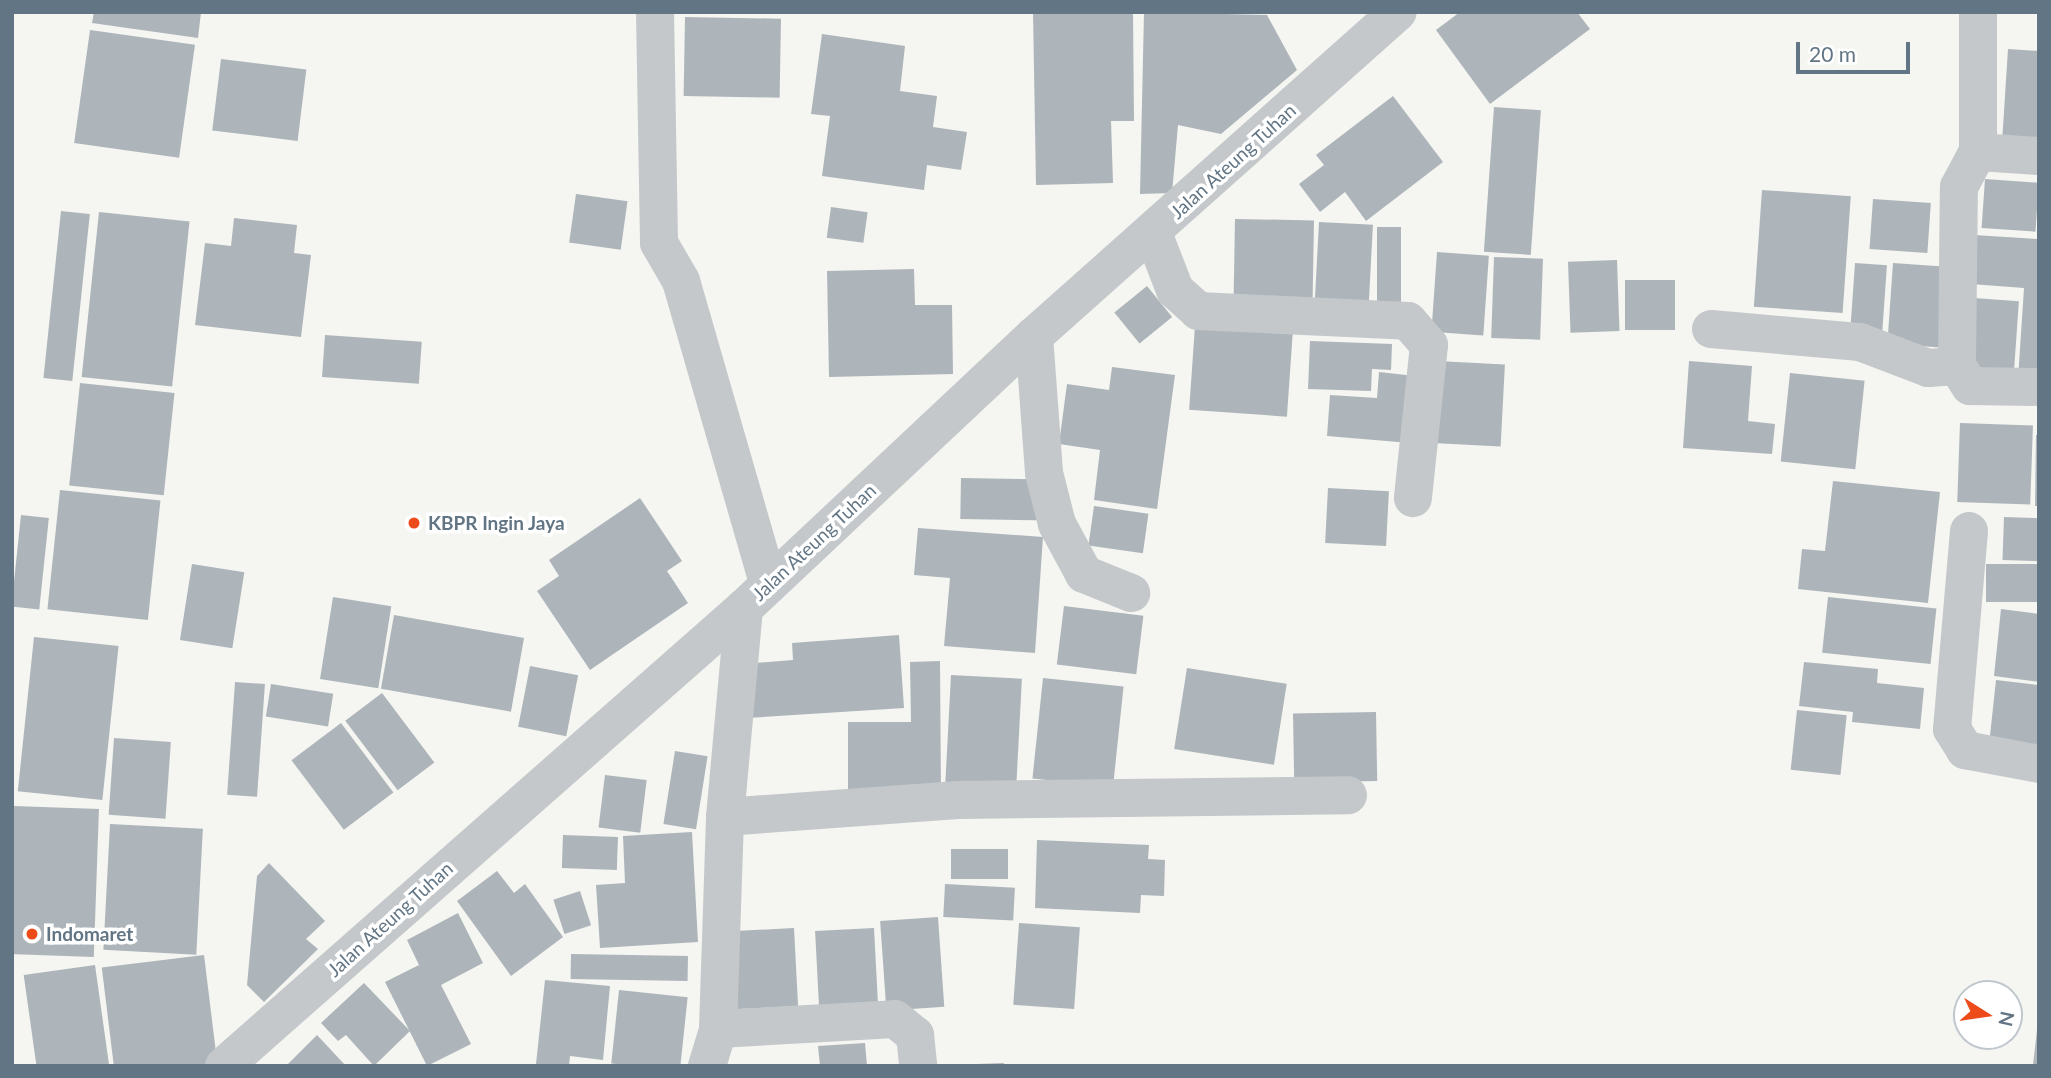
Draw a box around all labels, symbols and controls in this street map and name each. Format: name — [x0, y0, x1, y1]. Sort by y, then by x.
scale bar — [1799, 28, 1913, 72]
text: 20 m — [1809, 41, 1856, 66]
street label: Jalan Ateung Tuhan — [1165, 98, 1301, 224]
street label: Jalan Ateung Tuhan — [747, 478, 881, 606]
place label: KBPR Ingin Jaya — [428, 512, 565, 534]
marker: KBPR Ingin Jaya — [406, 515, 422, 531]
street label: Jalan Ateung Tuhan — [322, 856, 458, 982]
place label: Indomaret — [46, 923, 133, 945]
marker: Indomaret — [24, 926, 40, 942]
north arrow — [1953, 980, 2023, 1050]
text: N — [1994, 1009, 2020, 1029]

